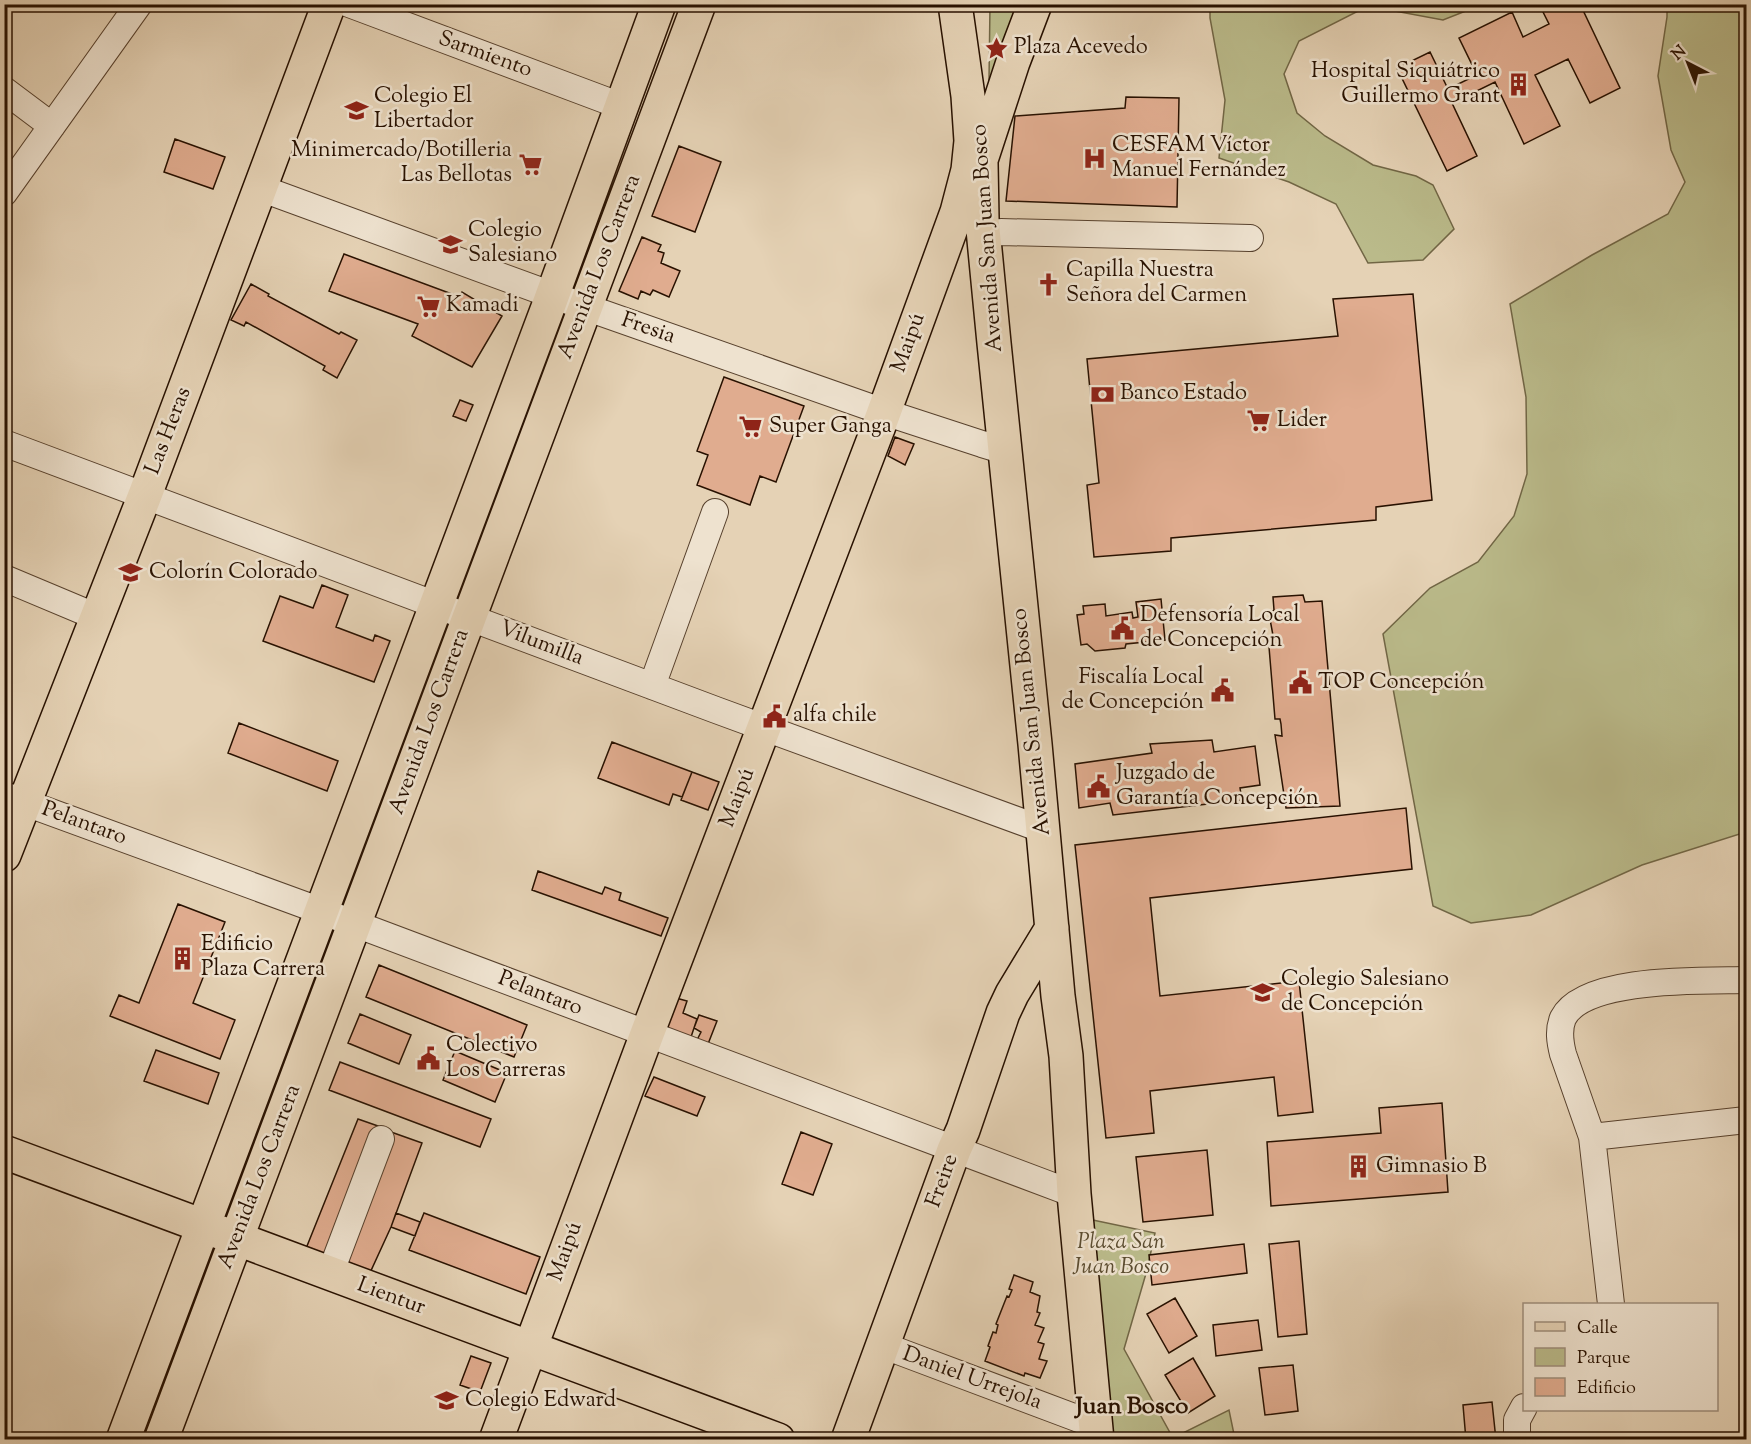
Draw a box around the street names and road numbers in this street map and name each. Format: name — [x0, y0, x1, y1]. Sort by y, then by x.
street label: Sarmiento — [433, 23, 537, 87]
street label: Avenida San Juan Bosco — [964, 123, 1012, 353]
street label: Avenida Los Carrera — [550, 170, 650, 364]
street label: Fresia — [617, 305, 679, 353]
street label: Maipú — [883, 308, 935, 377]
street label: Las Heras — [138, 383, 200, 479]
street label: Avenida San Juan Bosco — [1004, 607, 1060, 837]
street label: Vilumilla — [494, 613, 588, 675]
street label: Avenida Los Carrera — [382, 625, 478, 819]
street label: Maipú — [712, 763, 764, 832]
street label: Pelantaro — [37, 794, 131, 854]
street label: Pelantaro — [493, 963, 587, 1025]
street label: Avenida Los Carrera — [210, 1080, 310, 1274]
street label: Freire — [919, 1150, 967, 1212]
street label: Maipú — [540, 1217, 592, 1286]
street label: Lientur — [352, 1270, 430, 1324]
street label: Daniel Urrejola — [898, 1339, 1046, 1419]

